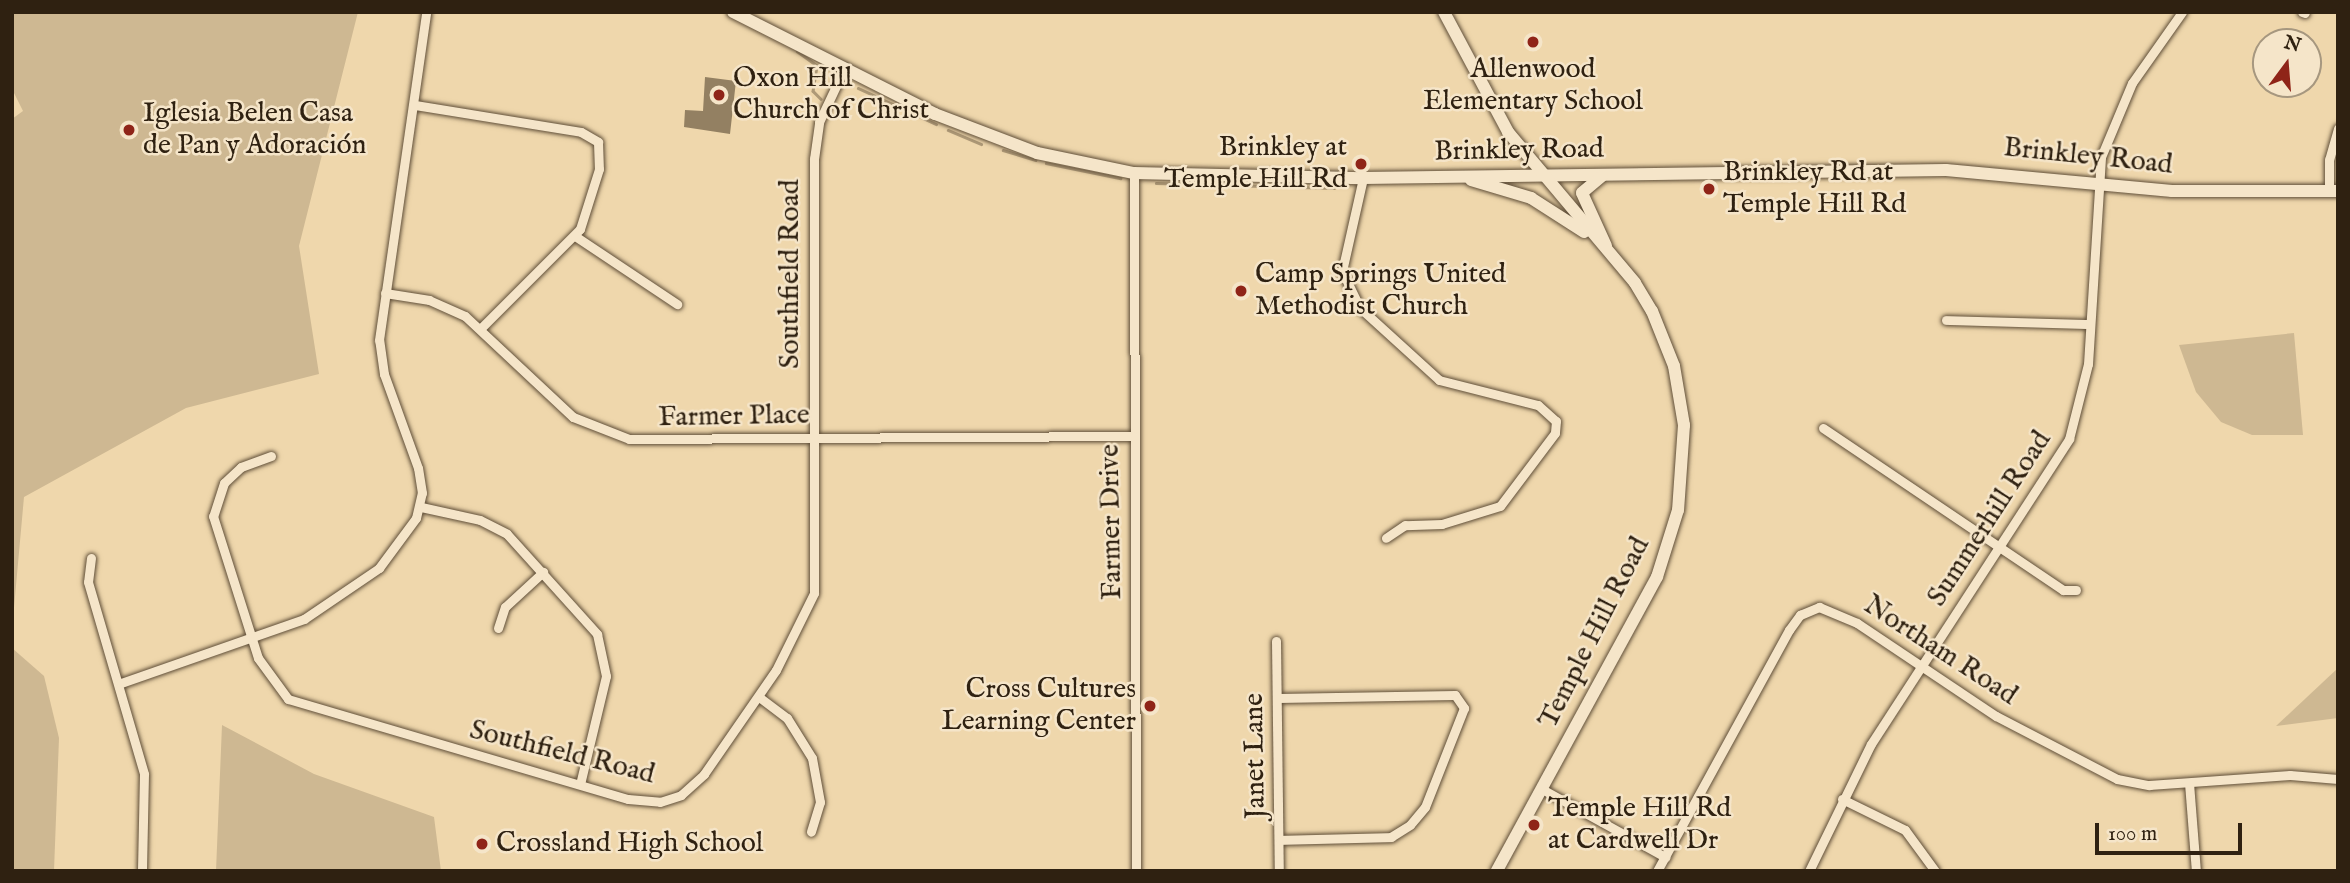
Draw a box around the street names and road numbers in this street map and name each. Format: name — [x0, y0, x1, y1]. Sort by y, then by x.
street label: Brinkley Road — [2002, 131, 2174, 183]
street label: Brinkley Road — [1434, 133, 1604, 169]
street label: Southfield Road — [774, 179, 808, 369]
street label: Farmer Place — [658, 399, 810, 435]
street label: Summerhill Road — [1921, 425, 2059, 613]
street label: Farmer Drive — [1094, 444, 1130, 600]
street label: Temple Hill Road — [1532, 532, 1658, 734]
street label: Northam Road — [1857, 589, 2023, 713]
street label: Janet Lane — [1238, 693, 1274, 819]
street label: Southfield Road — [466, 714, 658, 792]

